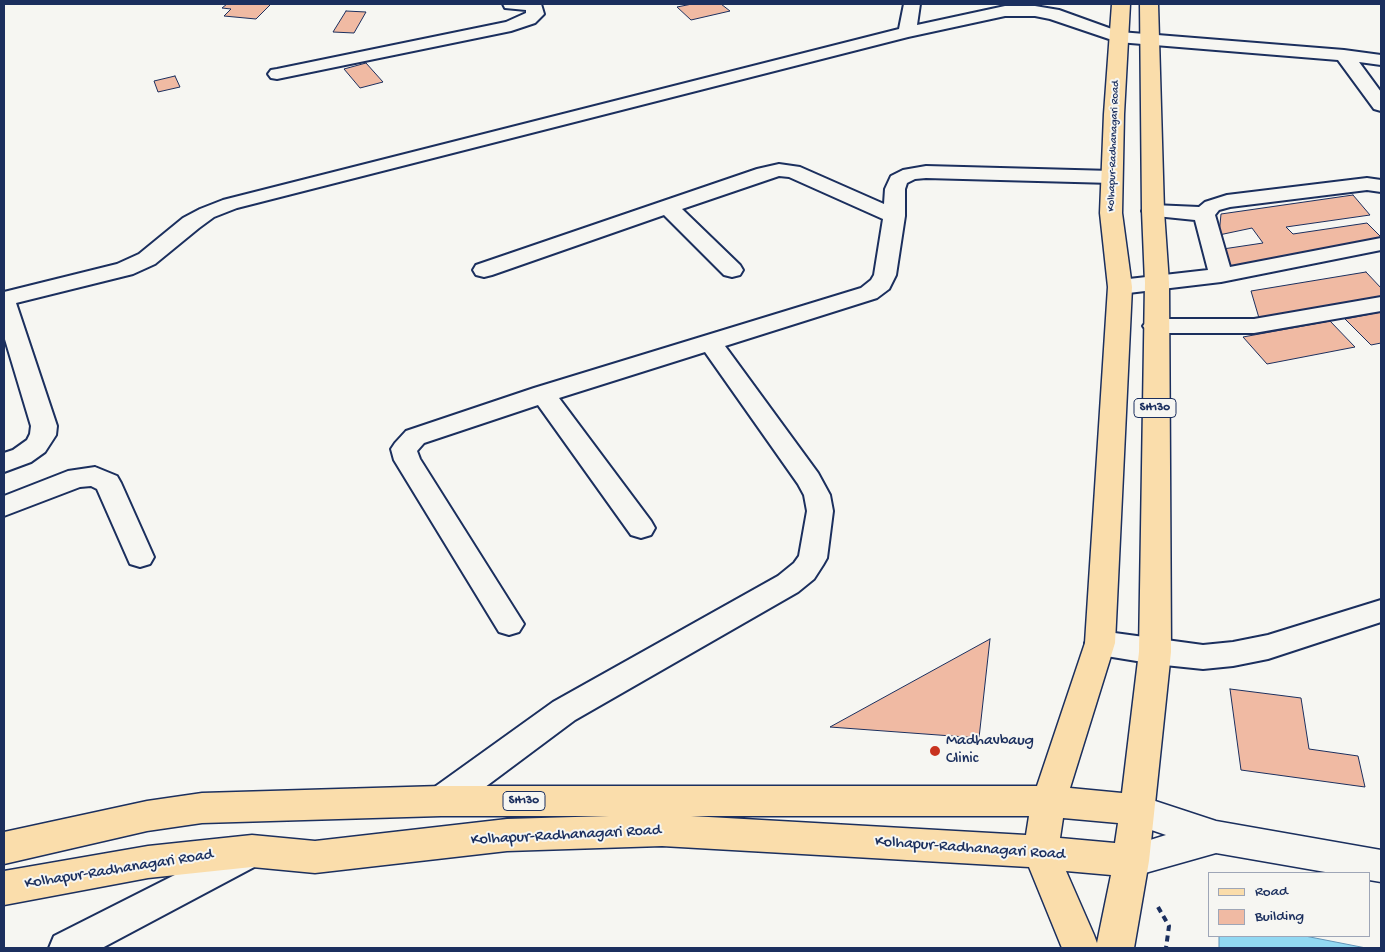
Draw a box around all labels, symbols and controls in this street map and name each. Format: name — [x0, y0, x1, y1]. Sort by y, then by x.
street label: Kolhapur-Radhanagari Road — [1105, 80, 1123, 212]
road number: SH130 — [1134, 398, 1176, 418]
place label: Madhavbaug Clinic — [946, 732, 1034, 770]
marker: Madhavbaug Clinic — [928, 744, 942, 758]
road number: SH130 — [503, 791, 545, 810]
street label: Kolhapur-Radhanagari Road — [470, 821, 662, 851]
street label: Kolhapur-Radhanagari Road — [874, 833, 1066, 865]
street label: Kolhapur-Radhanagari Road — [23, 846, 215, 894]
legend — [1208, 872, 1370, 937]
text: Road — [1255, 883, 1288, 901]
text: Building — [1255, 908, 1304, 926]

